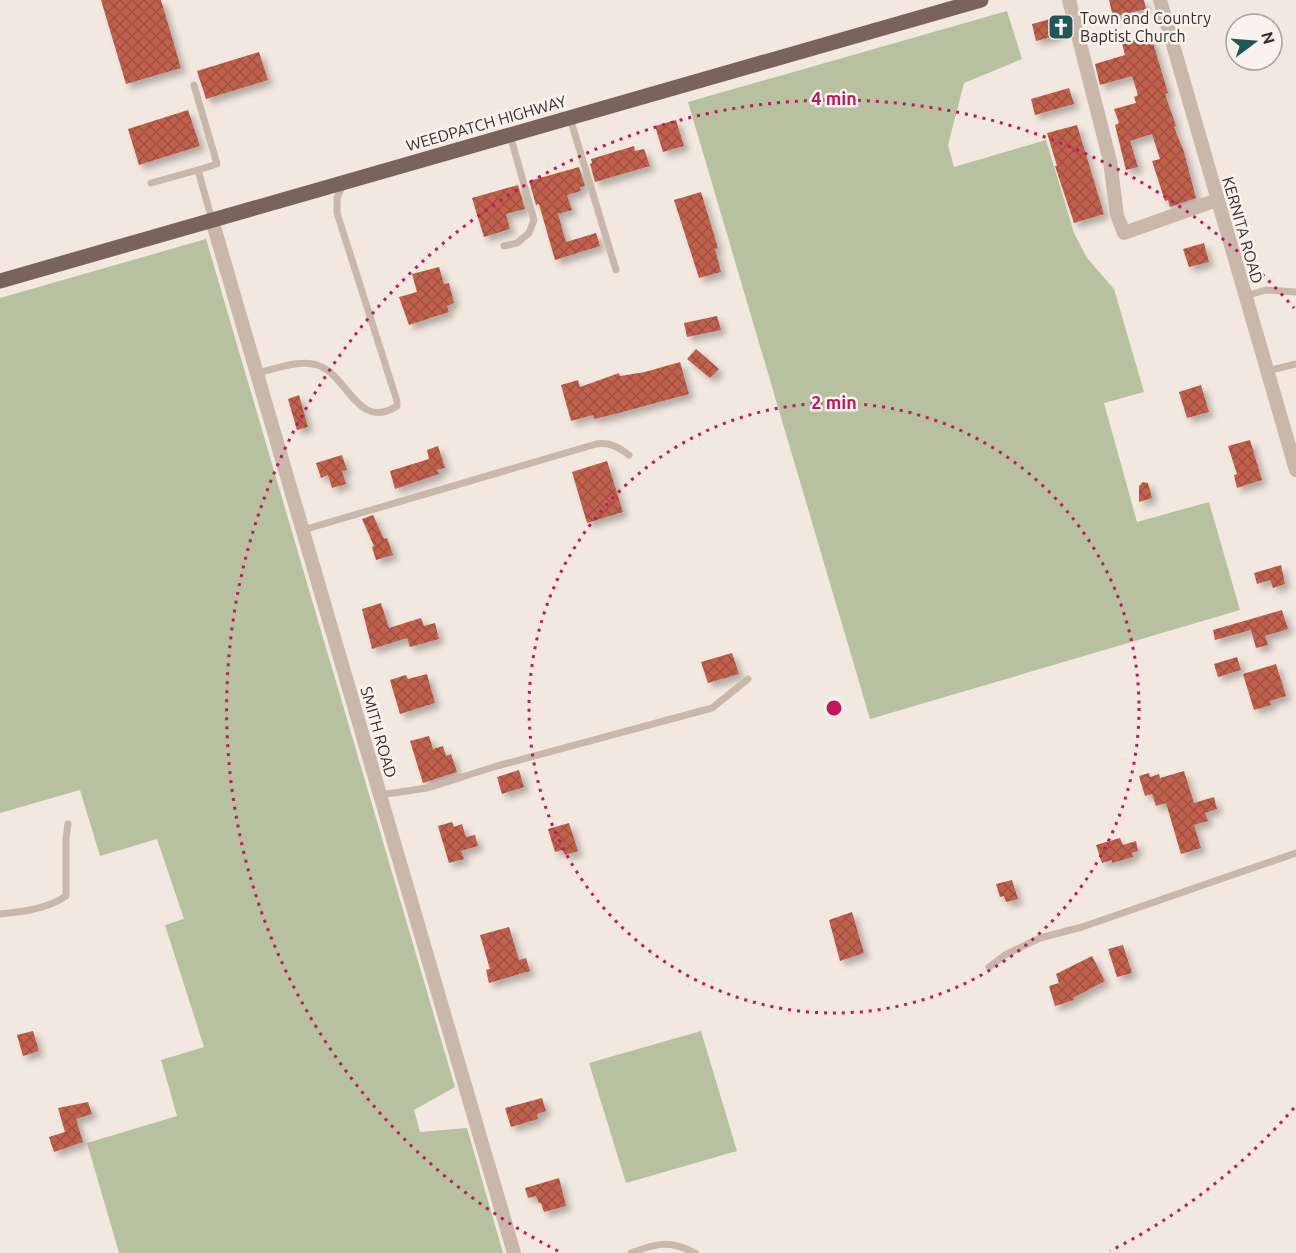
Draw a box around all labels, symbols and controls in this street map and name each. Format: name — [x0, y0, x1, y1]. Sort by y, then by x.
place label: Town and Country Baptist Church — [1080, 9, 1211, 45]
church icon: Town and Country Baptist Church — [1046, 12, 1076, 42]
north arrow — [1224, 12, 1284, 72]
text: N — [1258, 30, 1279, 46]
text: 4 min — [811, 88, 857, 108]
street label: WEEDPATCH HIGHWAY — [404, 91, 569, 155]
street label: KERNITA ROAD — [1219, 175, 1267, 285]
text: 2 min — [811, 392, 857, 412]
street label: SMITH ROAD — [357, 684, 401, 780]
centre of rings — [824, 698, 844, 718]

